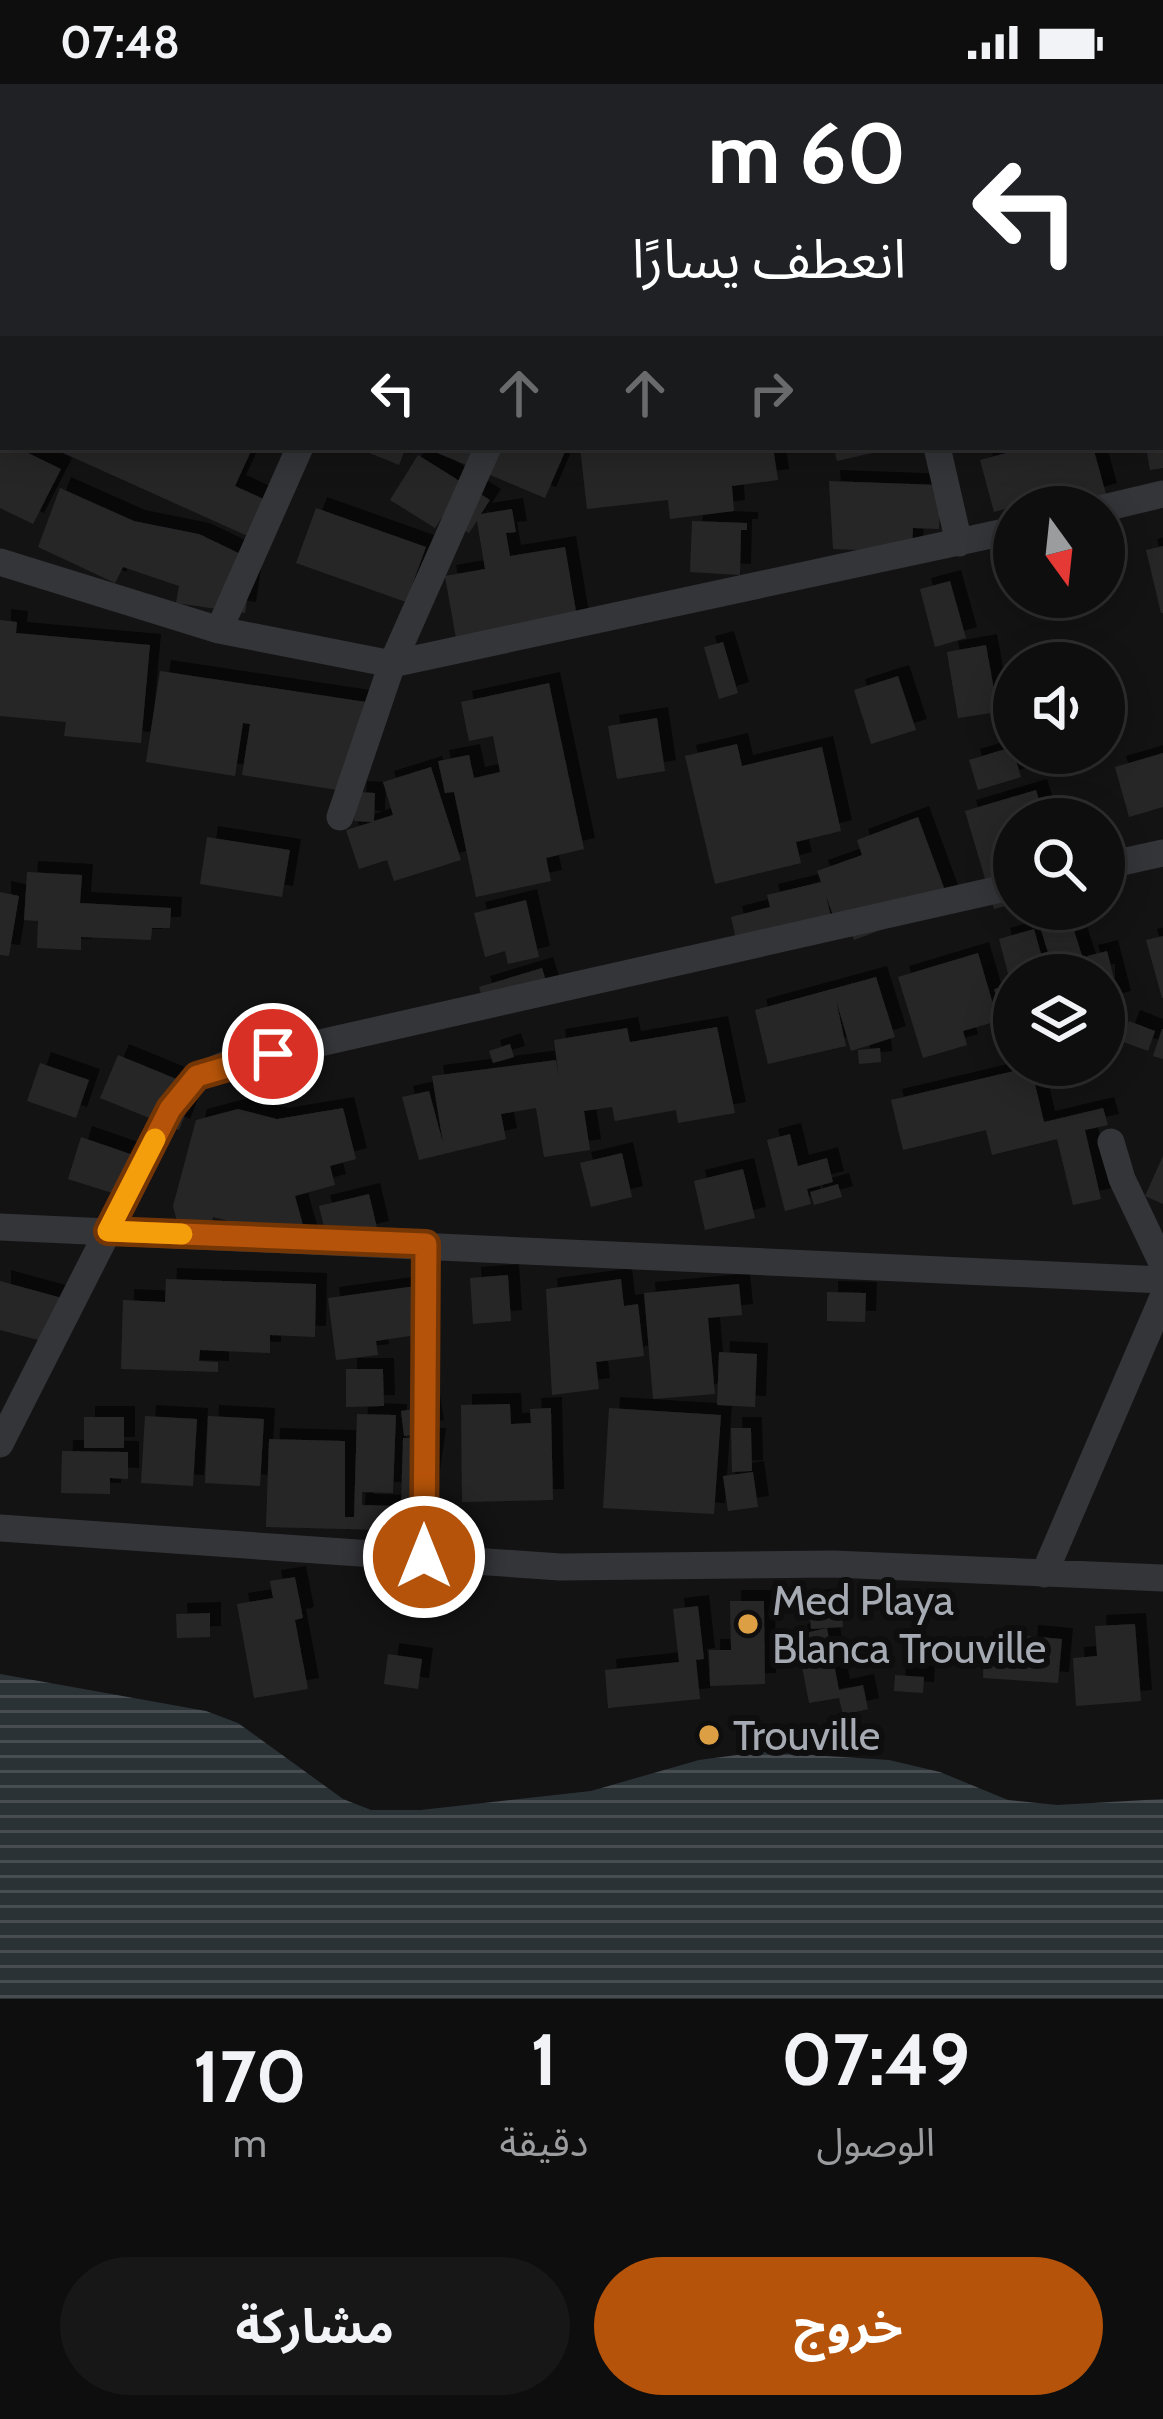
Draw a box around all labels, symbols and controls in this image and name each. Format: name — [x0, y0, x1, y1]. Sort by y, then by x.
text: 07:48 — [60, 15, 180, 69]
text: 60 m — [708, 102, 906, 204]
icon: left — [948, 132, 1104, 288]
text: انعطف يسارًا — [632, 226, 906, 292]
icon: left — [360, 360, 426, 426]
icon: ahead — [486, 360, 552, 426]
icon: ahead — [612, 360, 678, 426]
icon: right — [738, 360, 804, 426]
north arrow — [993, 486, 1125, 618]
map controls — [993, 486, 1125, 1086]
button: sound — [993, 642, 1125, 774]
button: search — [993, 798, 1125, 930]
button: layers — [993, 954, 1125, 1086]
pin — [222, 1003, 324, 1105]
icon: arrive — [240, 1021, 306, 1087]
position arrow — [361, 1494, 487, 1620]
place label: Med Playa Blanca Trouville — [772, 1574, 1046, 1674]
marker: Med Playa Blanca Trouville — [735, 1611, 761, 1637]
place label: Trouville — [733, 1709, 880, 1761]
marker: Trouville — [696, 1722, 722, 1748]
text: 1 — [531, 2016, 557, 2103]
text: 07:49 — [781, 2016, 970, 2103]
text: 170 — [193, 2033, 306, 2120]
text: دقيقة — [499, 2118, 588, 2166]
text: الوصول — [816, 2118, 935, 2166]
text: m — [233, 2119, 267, 2167]
button: مشاركة — [60, 2257, 570, 2395]
button: خروج — [594, 2257, 1103, 2395]

